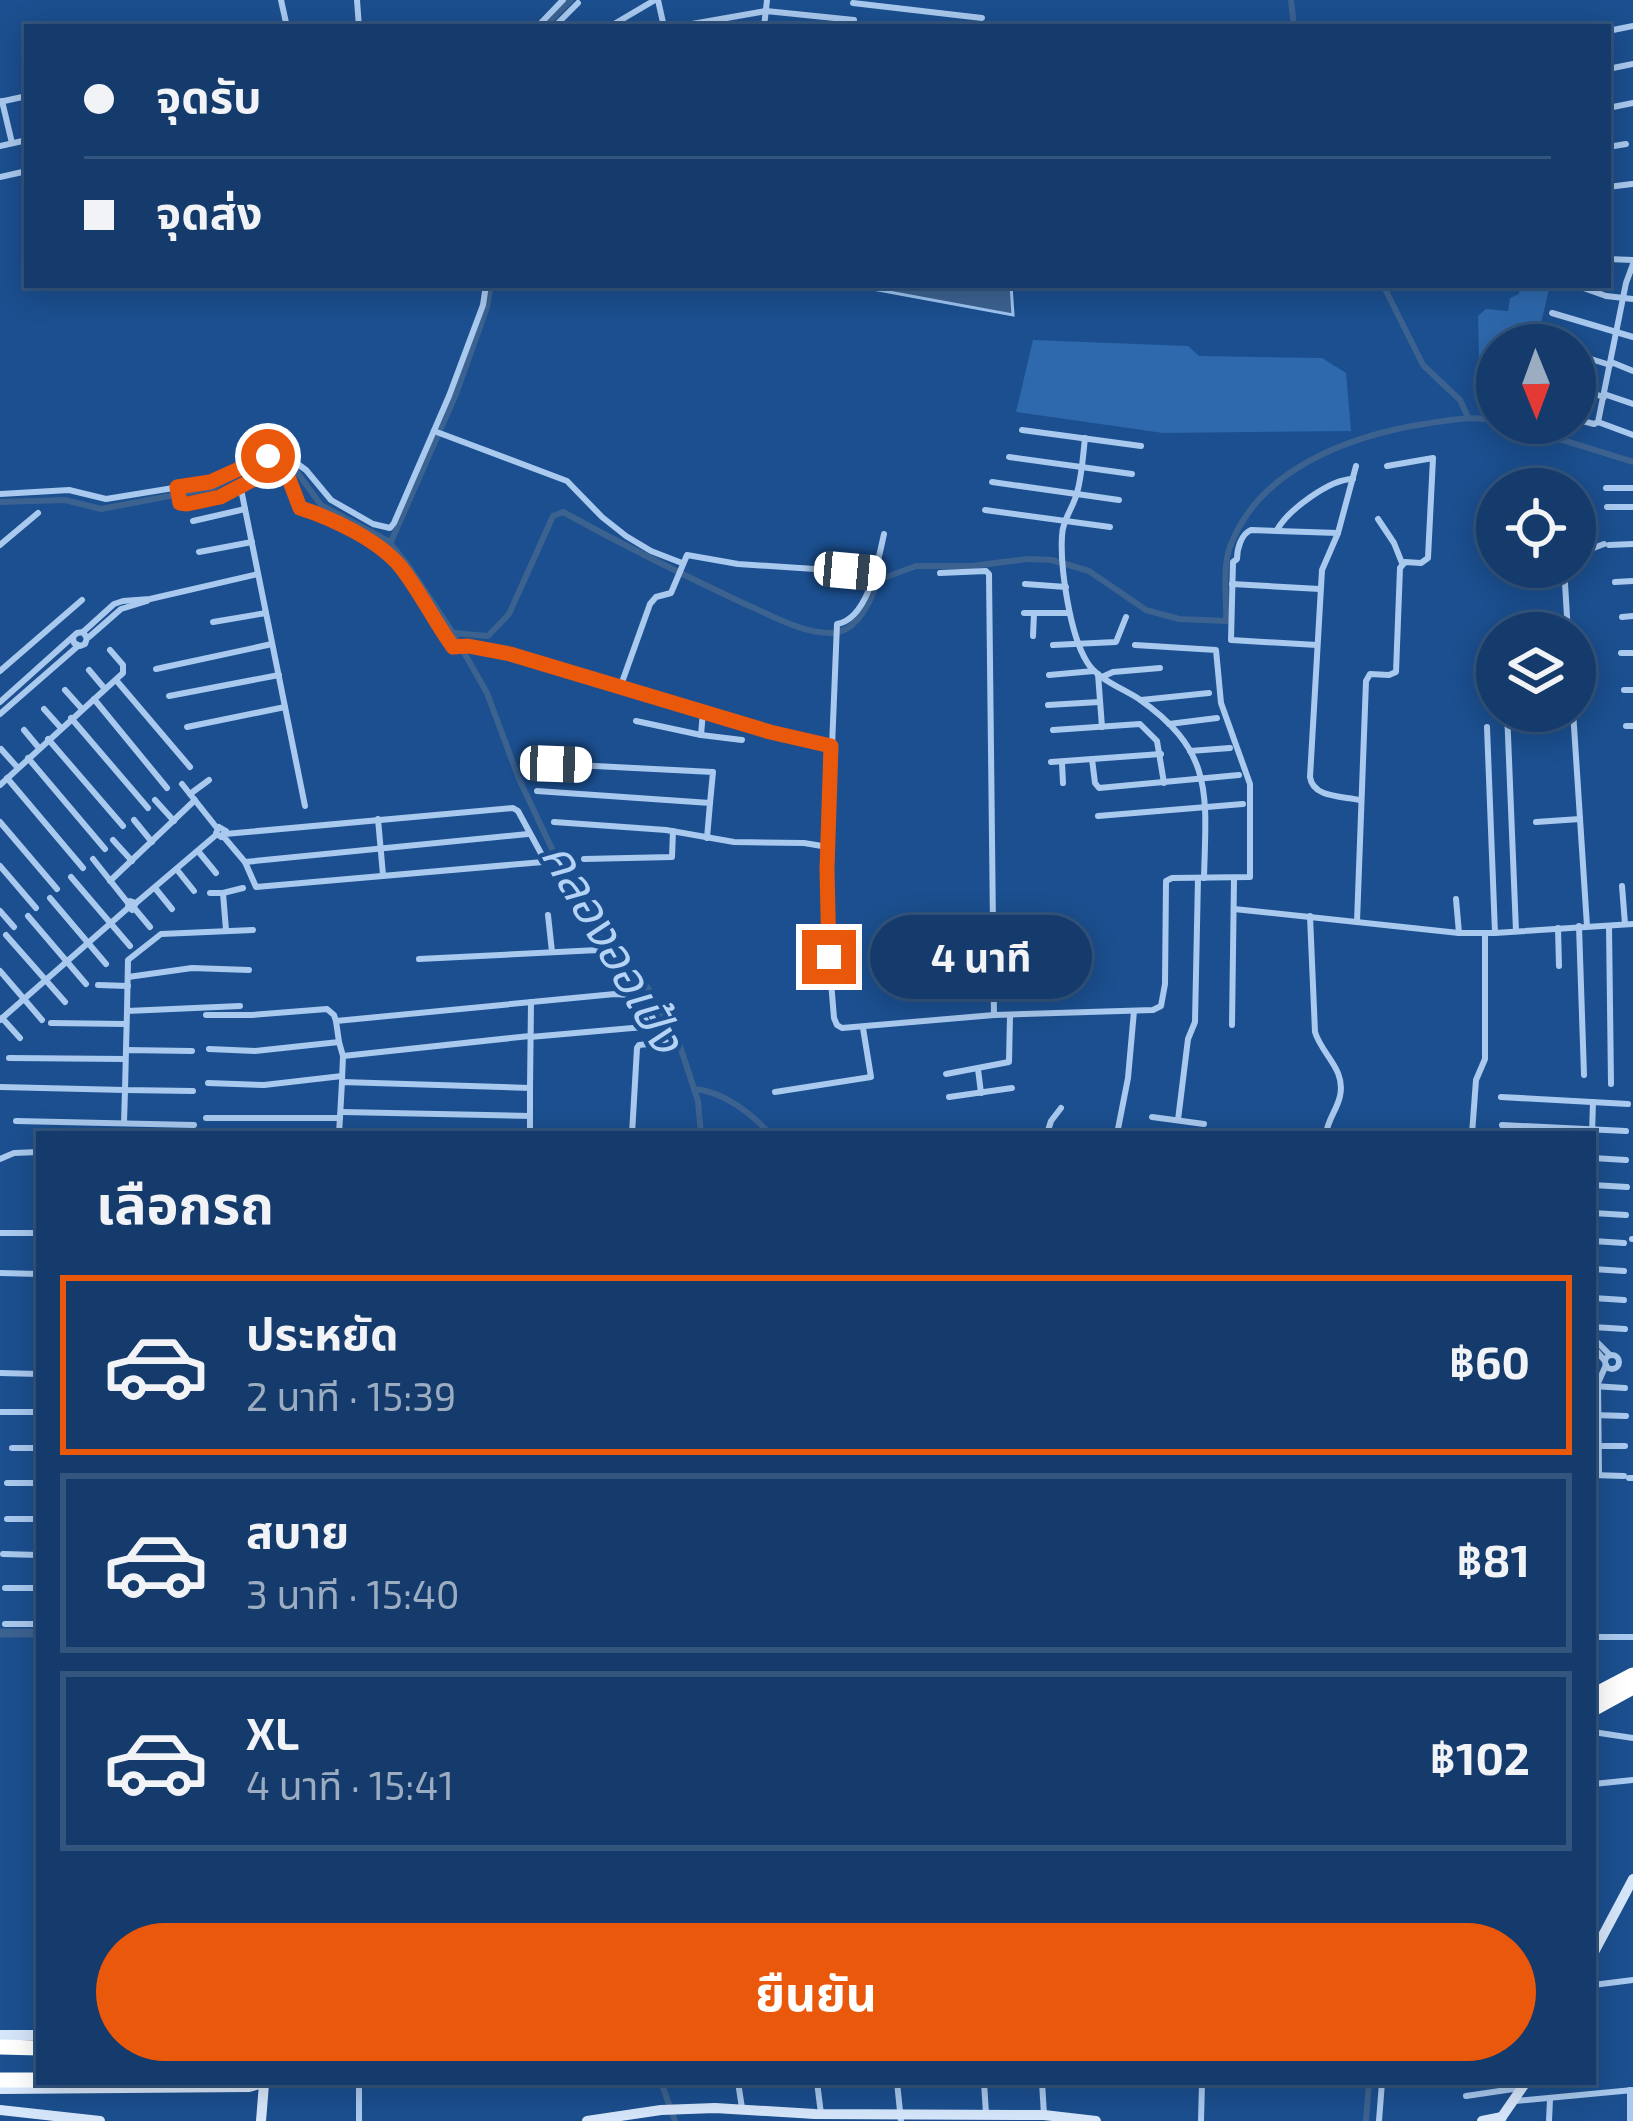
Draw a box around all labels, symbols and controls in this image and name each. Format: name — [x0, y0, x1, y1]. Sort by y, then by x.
text: จุดรับ — [156, 68, 262, 122]
text: จุดส่ง — [156, 184, 262, 238]
north arrow — [1476, 324, 1596, 444]
map controls — [1476, 324, 1596, 732]
route start — [241, 429, 295, 483]
button: locate — [1476, 468, 1596, 588]
car — [813, 550, 887, 592]
button: layers — [1476, 612, 1596, 732]
car — [519, 745, 593, 783]
water label: คลองออเป้ง — [531, 830, 700, 1064]
callout: 4 นาที — [871, 915, 1093, 999]
route end — [802, 930, 856, 984]
text: 4 นาที — [931, 933, 1031, 980]
text: เลือกรถ — [96, 1170, 274, 1235]
text: ประหยัด — [246, 1305, 399, 1359]
icon: car — [102, 1311, 210, 1419]
text: ฿60 — [1449, 1334, 1530, 1388]
text: 2 นาที · 15:39 — [246, 1372, 456, 1419]
text: สบาย — [246, 1503, 349, 1557]
icon: car — [102, 1509, 210, 1617]
text: ฿81 — [1456, 1532, 1530, 1586]
text: 3 นาที · 15:40 — [246, 1570, 460, 1617]
text: XL — [246, 1705, 299, 1759]
icon: car — [102, 1707, 210, 1815]
text: ฿102 — [1430, 1730, 1530, 1784]
text: 4 นาที · 15:41 — [246, 1761, 454, 1808]
button: ยืนยัน — [96, 1923, 1536, 2061]

